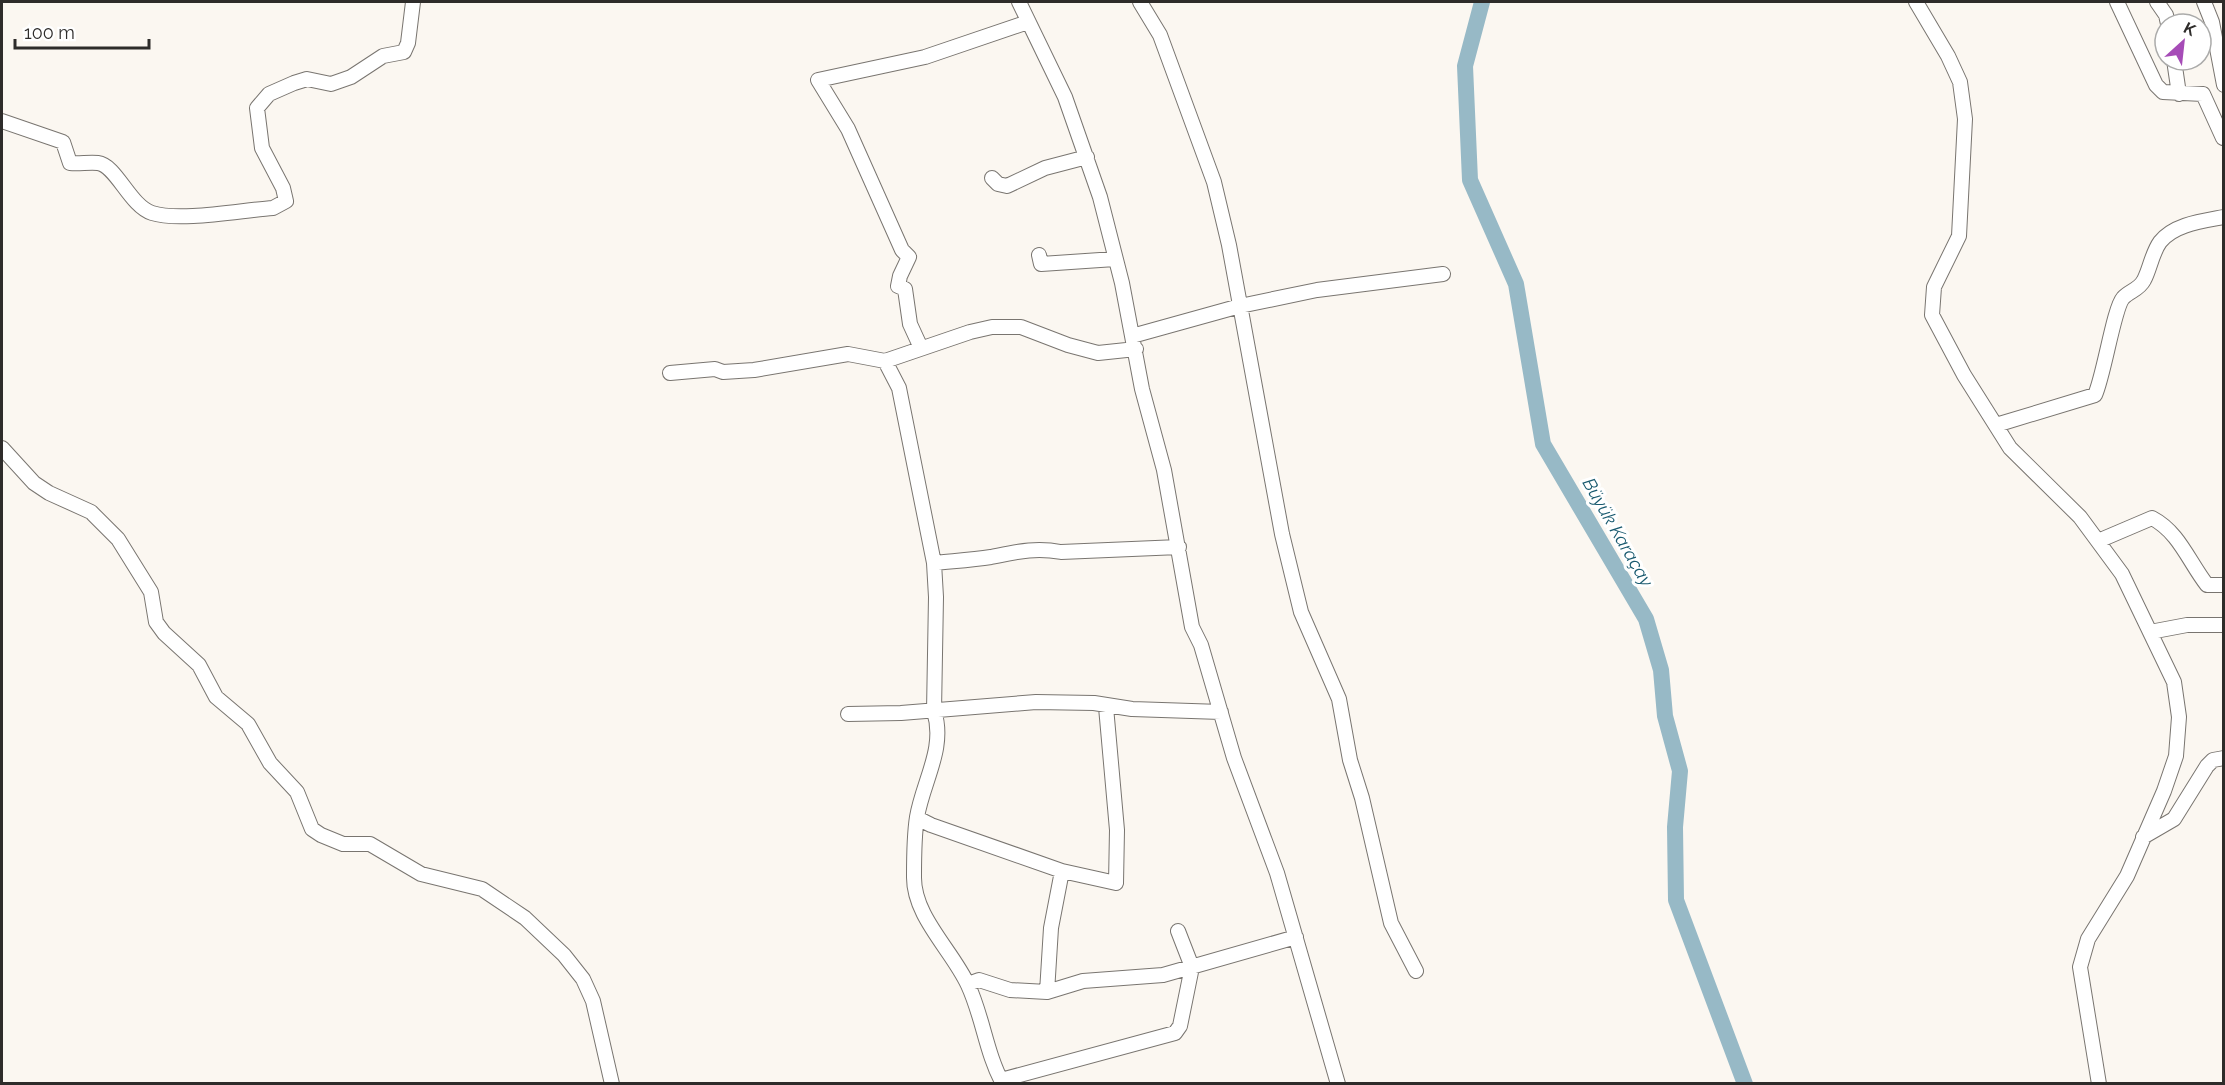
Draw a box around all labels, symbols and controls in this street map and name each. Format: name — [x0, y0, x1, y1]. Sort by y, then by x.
scale bar — [15, 12, 148, 50]
north arrow — [2153, 12, 2213, 72]
text: K — [2180, 18, 2199, 40]
text: 100 m — [24, 22, 75, 43]
water label: Büyük Karaçay — [1578, 474, 1658, 591]

